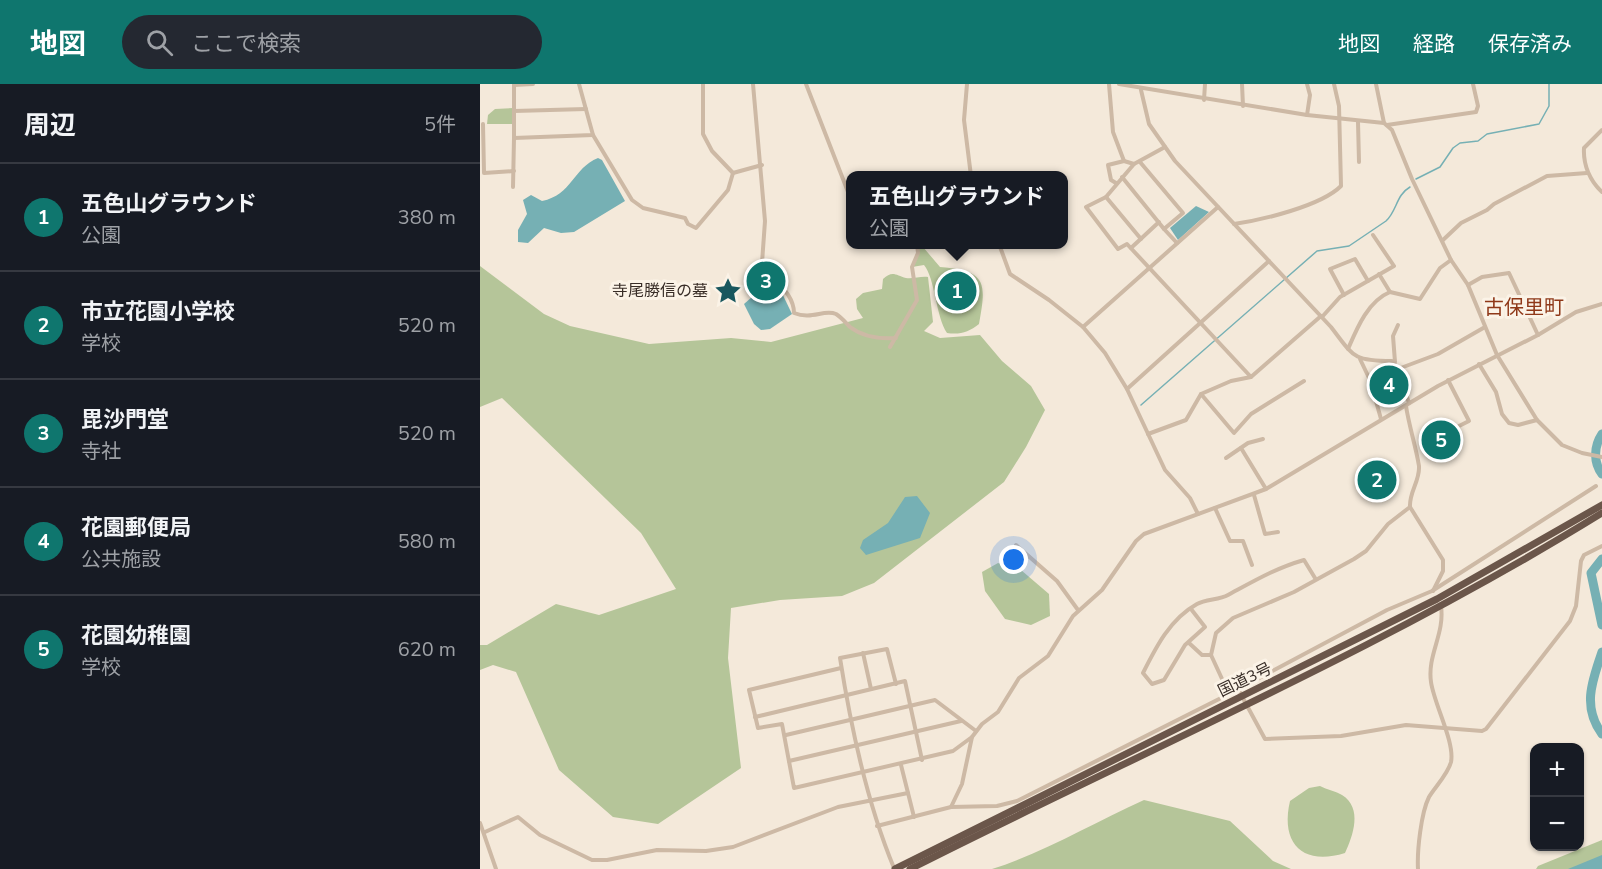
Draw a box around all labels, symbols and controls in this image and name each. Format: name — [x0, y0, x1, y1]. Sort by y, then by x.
search box — [122, 15, 542, 69]
text: 地図 — [30, 25, 86, 63]
icon: search — [143, 26, 176, 59]
text: ここで検索 — [191, 29, 301, 59]
text: 地図 — [1338, 30, 1380, 58]
text: 経路 — [1413, 30, 1455, 58]
text: 保存済み — [1488, 30, 1572, 58]
text: 周辺 — [24, 108, 76, 143]
text: 5件 — [424, 111, 456, 138]
popup — [846, 171, 1068, 249]
text: 五色山グラウンド — [869, 182, 1045, 212]
text: 五色山グラウンド — [81, 189, 257, 219]
text: 1 — [38, 204, 50, 231]
text: 380 m — [398, 204, 456, 231]
text: 公園 — [869, 215, 909, 242]
text: 公園 — [81, 222, 121, 249]
pin: 3 — [746, 258, 786, 304]
pin: 1 — [938, 268, 976, 314]
place icon: 寺尾勝信の墓 — [713, 276, 743, 306]
place label: 寺尾勝信の墓 — [612, 280, 708, 302]
district label: 古保里町 — [1484, 294, 1564, 321]
text: 市立花園小学校 — [81, 297, 235, 327]
text: 2 — [38, 312, 50, 339]
text: 520 m — [398, 312, 456, 339]
text: 学校 — [81, 330, 121, 357]
pin: 4 — [1370, 362, 1408, 408]
text: 毘沙門堂 — [81, 405, 169, 435]
pin: 5 — [1422, 418, 1460, 462]
text: 3 — [38, 420, 50, 447]
text: 520 m — [398, 420, 456, 447]
text: 寺社 — [81, 438, 121, 465]
pin: 2 — [1358, 458, 1396, 502]
text: 花園郵便局 — [81, 513, 191, 543]
text: 4 — [38, 528, 50, 555]
text: 580 m — [398, 528, 456, 555]
your location — [999, 545, 1028, 574]
text: 公共施設 — [81, 546, 161, 573]
text: 花園幼稚園 — [81, 621, 191, 651]
text: 5 — [38, 636, 50, 663]
text: 620 m — [398, 636, 456, 663]
text: 学校 — [81, 654, 121, 681]
street label: 国道3号 — [1214, 657, 1276, 703]
map controls — [1530, 743, 1584, 851]
button: + — [1530, 743, 1584, 797]
button: − — [1530, 797, 1584, 851]

